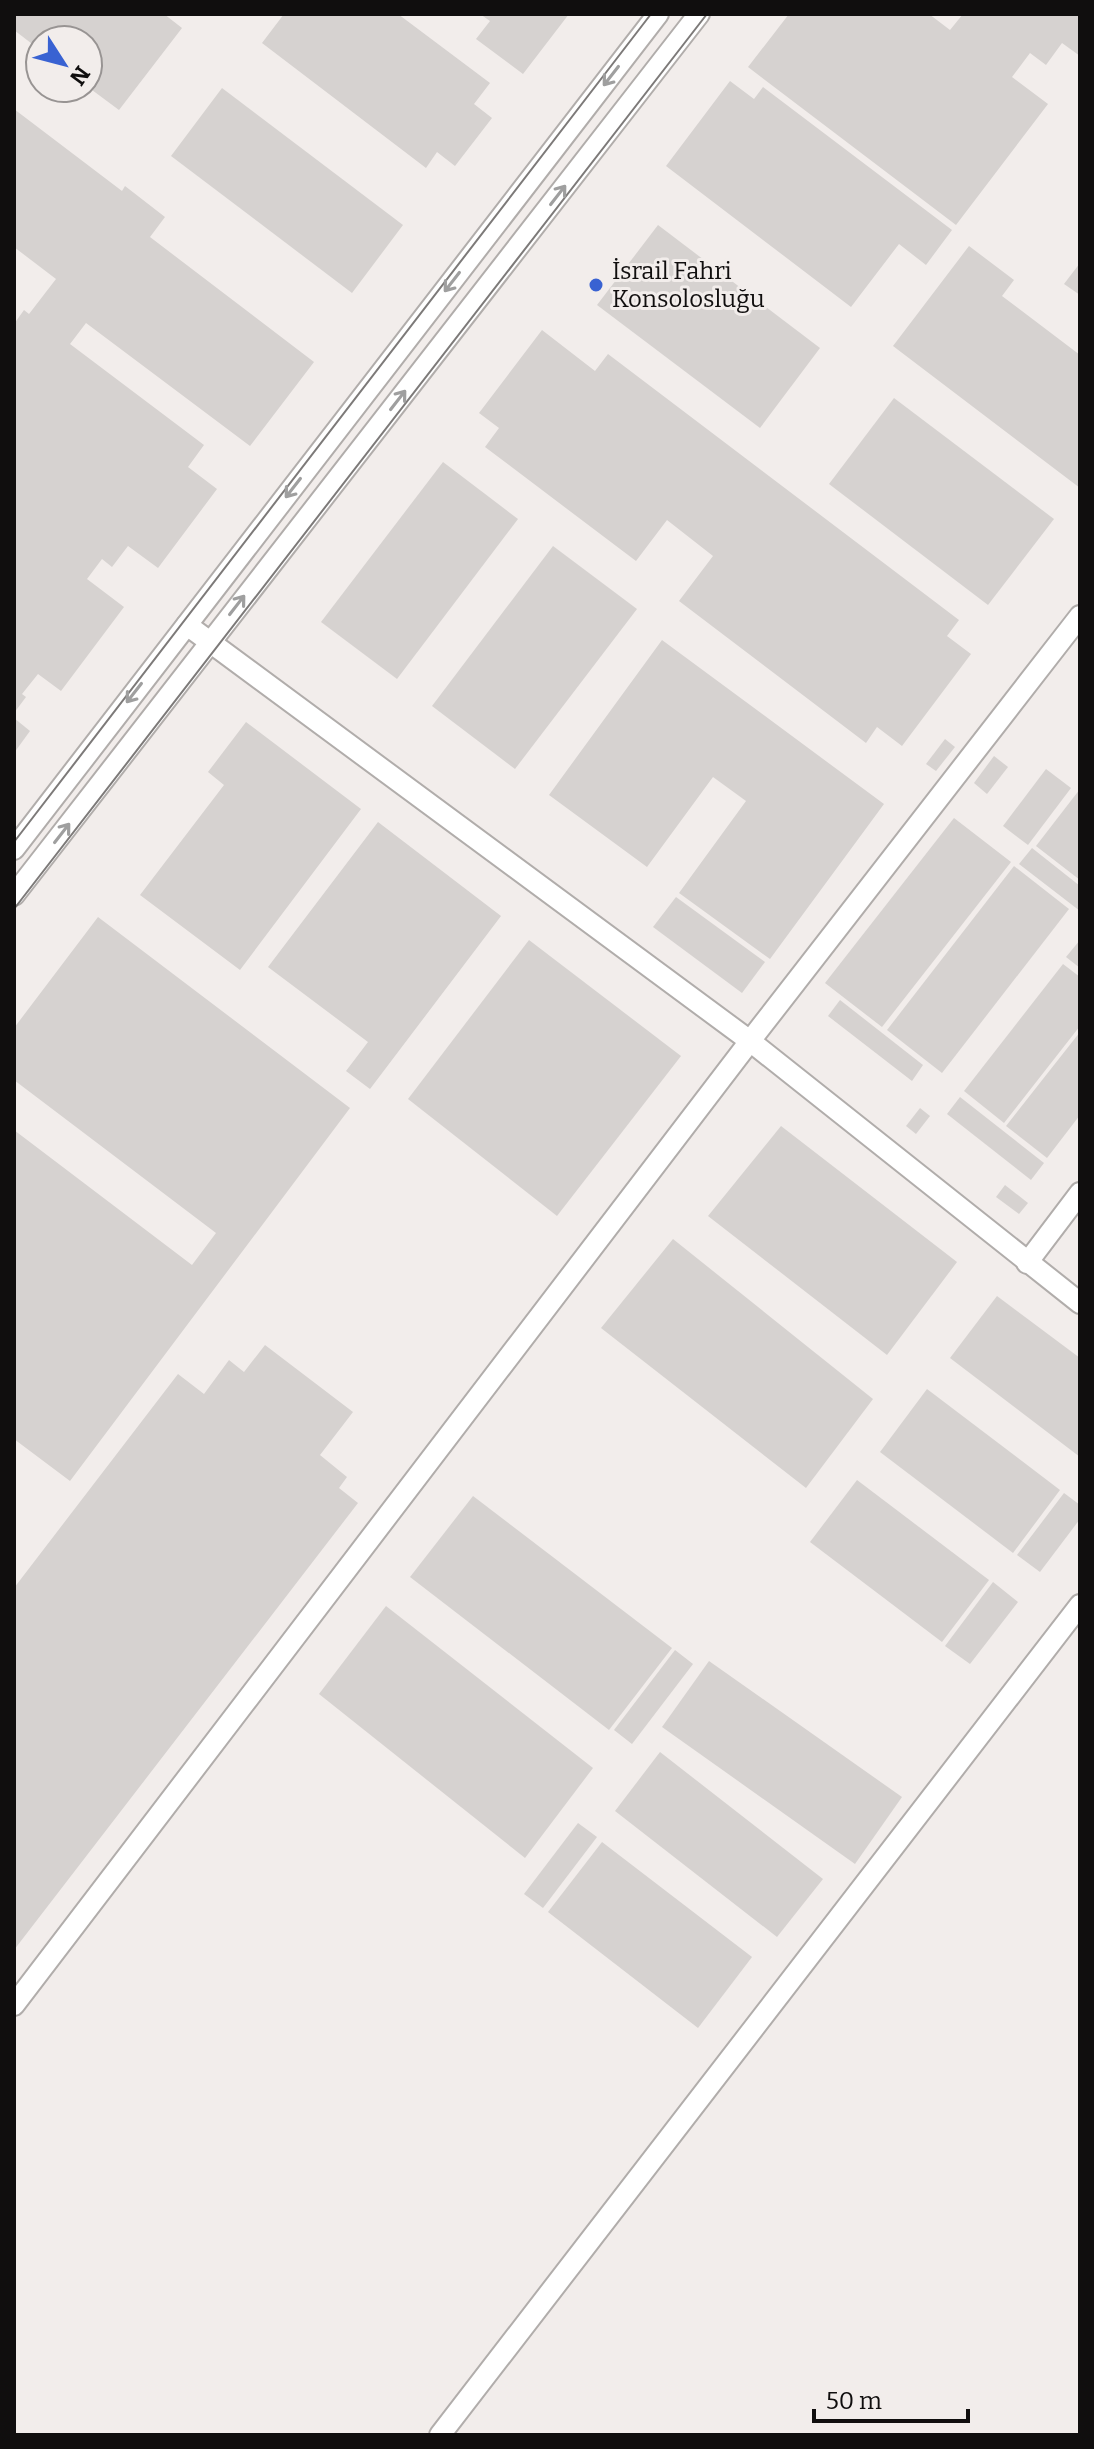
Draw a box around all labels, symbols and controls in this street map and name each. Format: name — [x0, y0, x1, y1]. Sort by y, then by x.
north arrow — [24, 24, 104, 104]
text: N — [64, 61, 96, 90]
one-way arrow — [602, 65, 619, 86]
one-way arrow — [549, 185, 566, 206]
place label: İsrail Fahri Konsolosluğu — [612, 257, 765, 313]
one-way arrow — [443, 271, 461, 292]
marker: İsrail Fahri Konsolosluğu — [587, 276, 605, 294]
one-way arrow — [389, 390, 406, 411]
one-way arrow — [285, 477, 302, 498]
one-way arrow — [229, 595, 246, 616]
one-way arrow — [126, 682, 143, 703]
one-way arrow — [53, 823, 70, 844]
scale bar — [814, 2373, 968, 2423]
text: 50 m — [826, 2387, 882, 2415]

